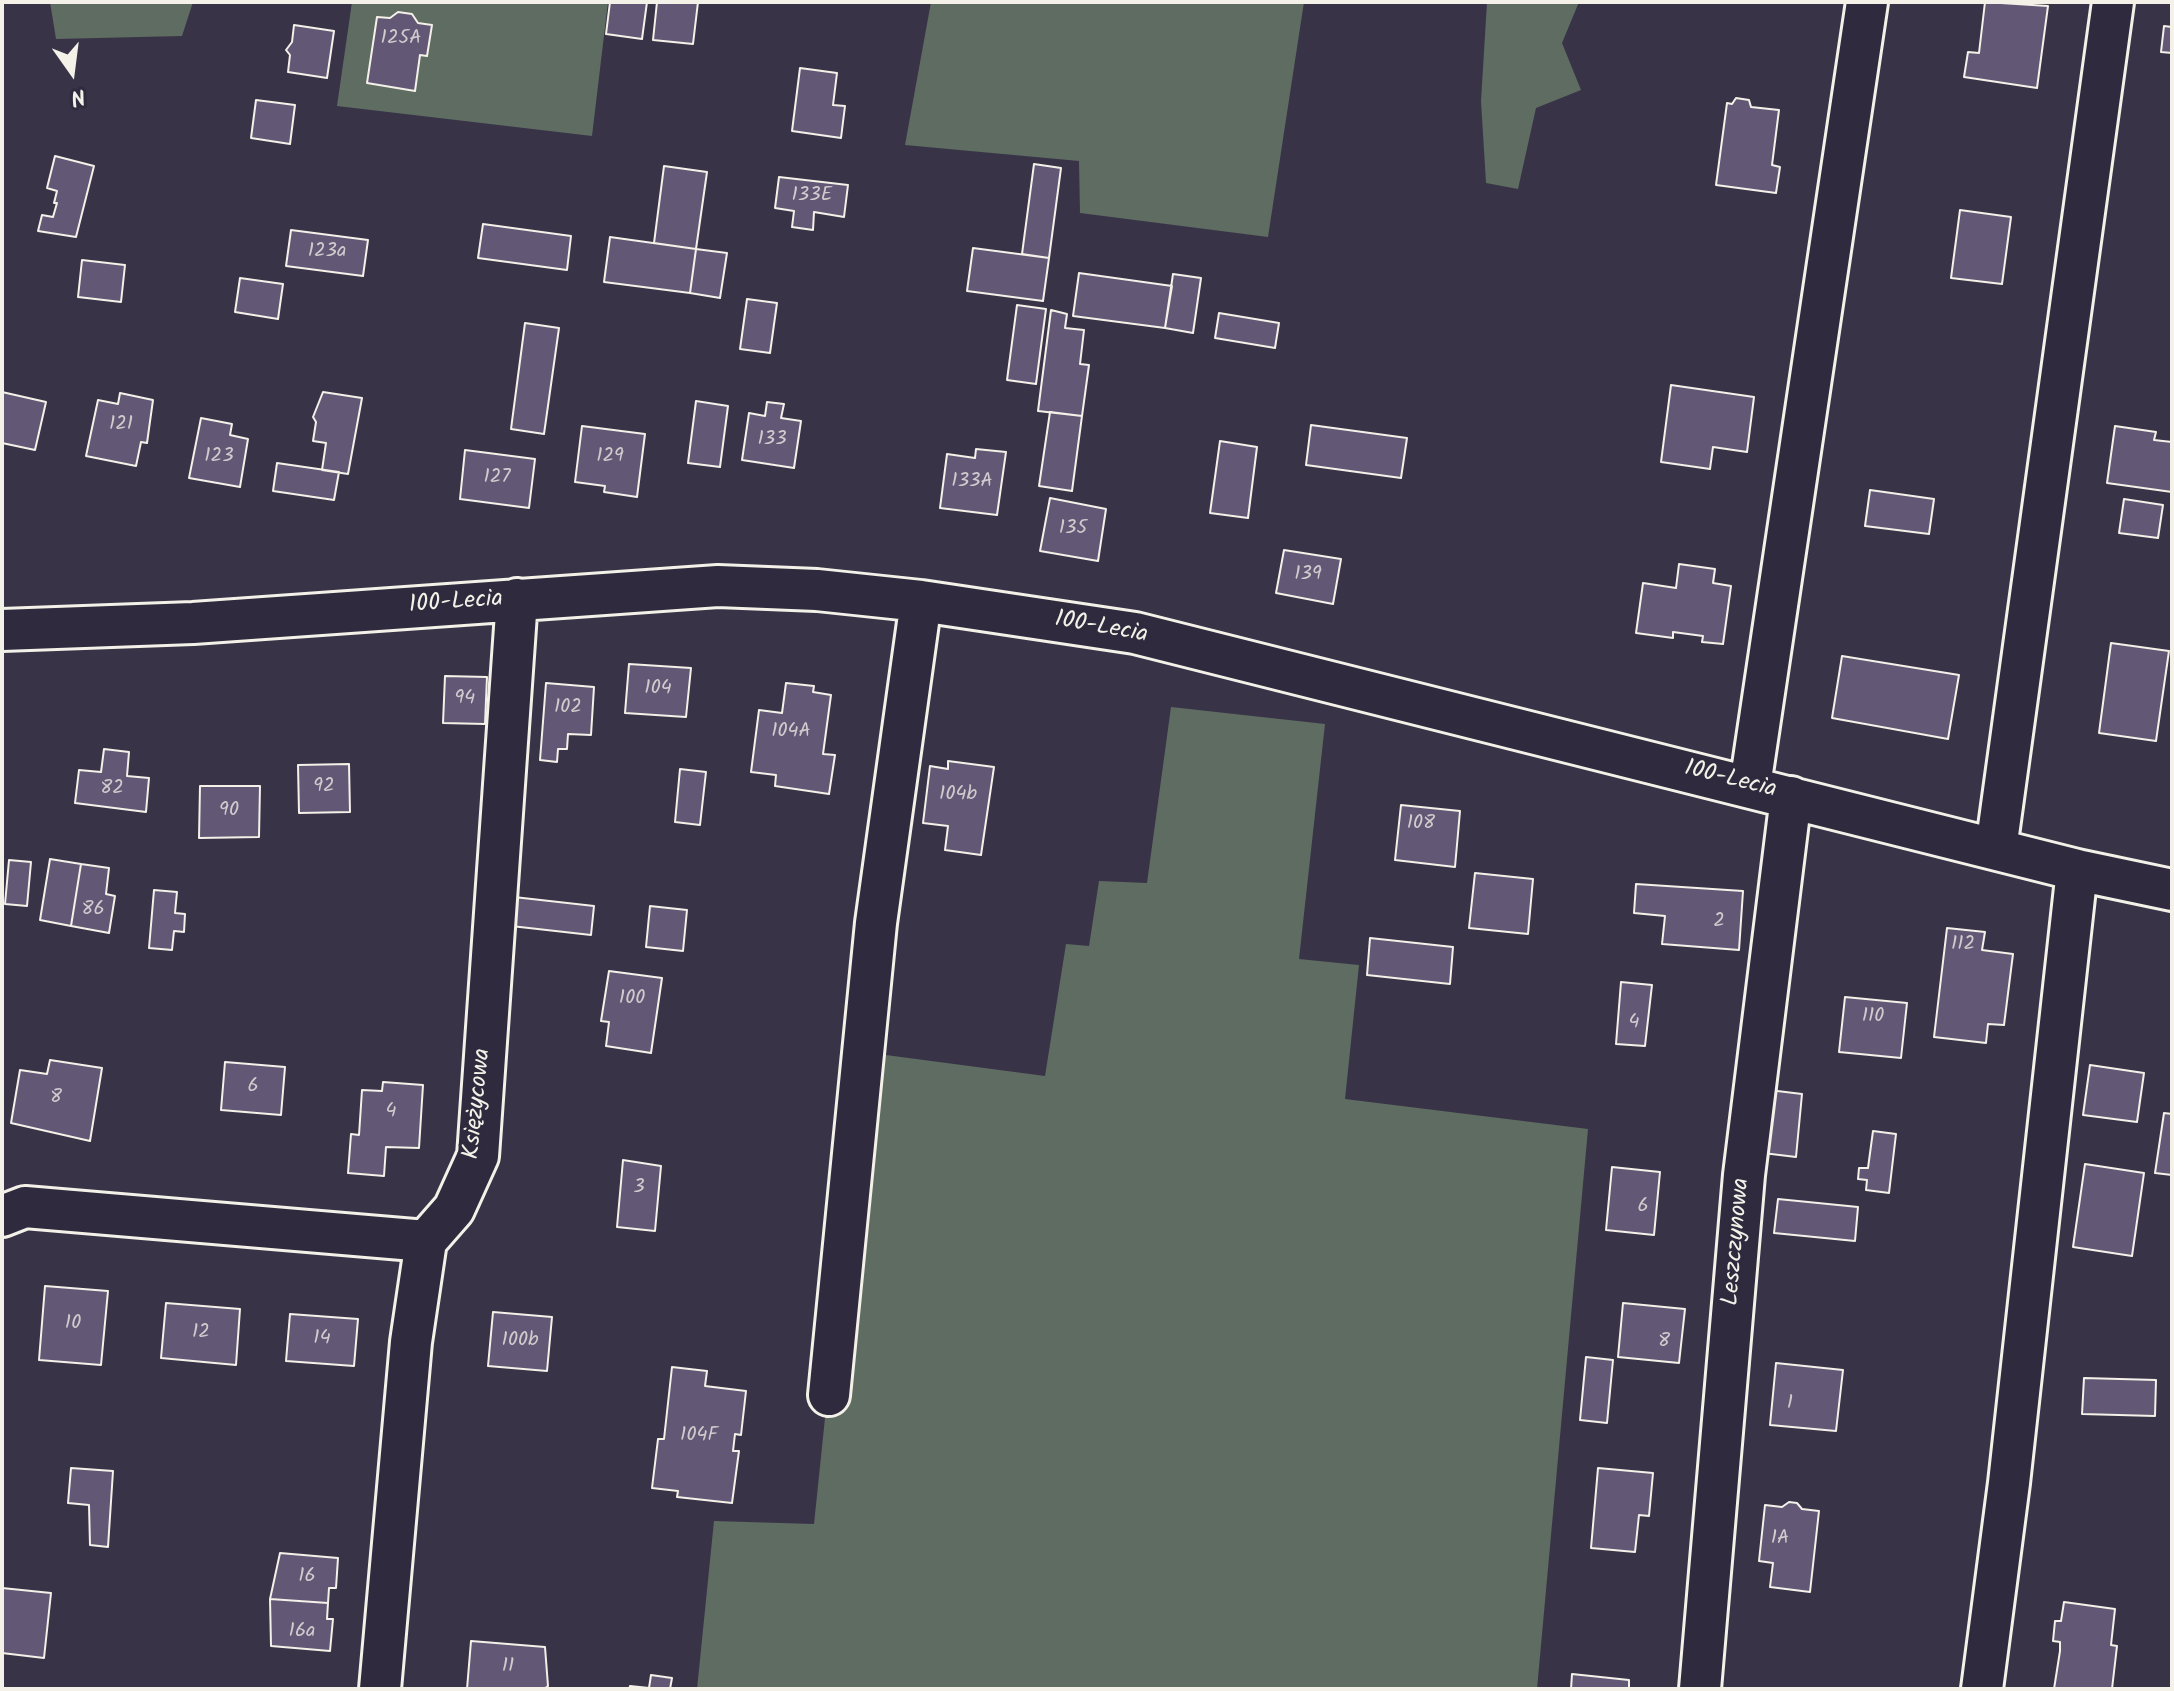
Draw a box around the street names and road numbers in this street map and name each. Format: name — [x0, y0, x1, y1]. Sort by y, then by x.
street label: 100-Lecia — [408, 586, 504, 622]
street label: 100-Lecia — [1052, 607, 1150, 651]
street label: 100-Lecia — [1681, 756, 1779, 806]
street label: Księżycowa — [459, 1047, 499, 1161]
street label: Leszczynowa — [1718, 1177, 1758, 1307]

